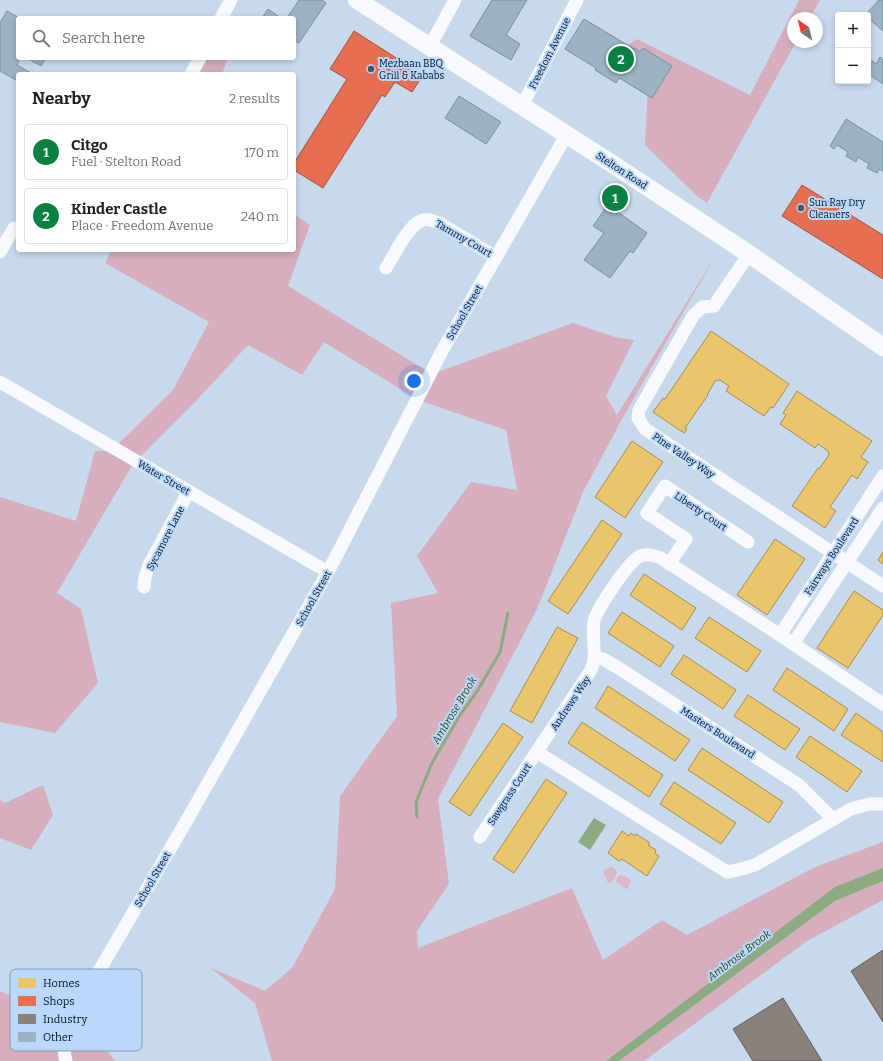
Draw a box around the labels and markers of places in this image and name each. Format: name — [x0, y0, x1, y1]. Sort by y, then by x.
pin: 2 — [608, 44, 634, 74]
place label: Mezbaan BBQ Grill & Kababs — [379, 58, 444, 82]
marker: Mezbaan BBQ Grill & Kababs — [366, 64, 376, 74]
pin: 1 — [602, 183, 628, 213]
place label: Sun Ray Dry Cleaners — [809, 197, 866, 221]
marker: Sun Ray Dry Cleaners — [796, 203, 806, 213]

